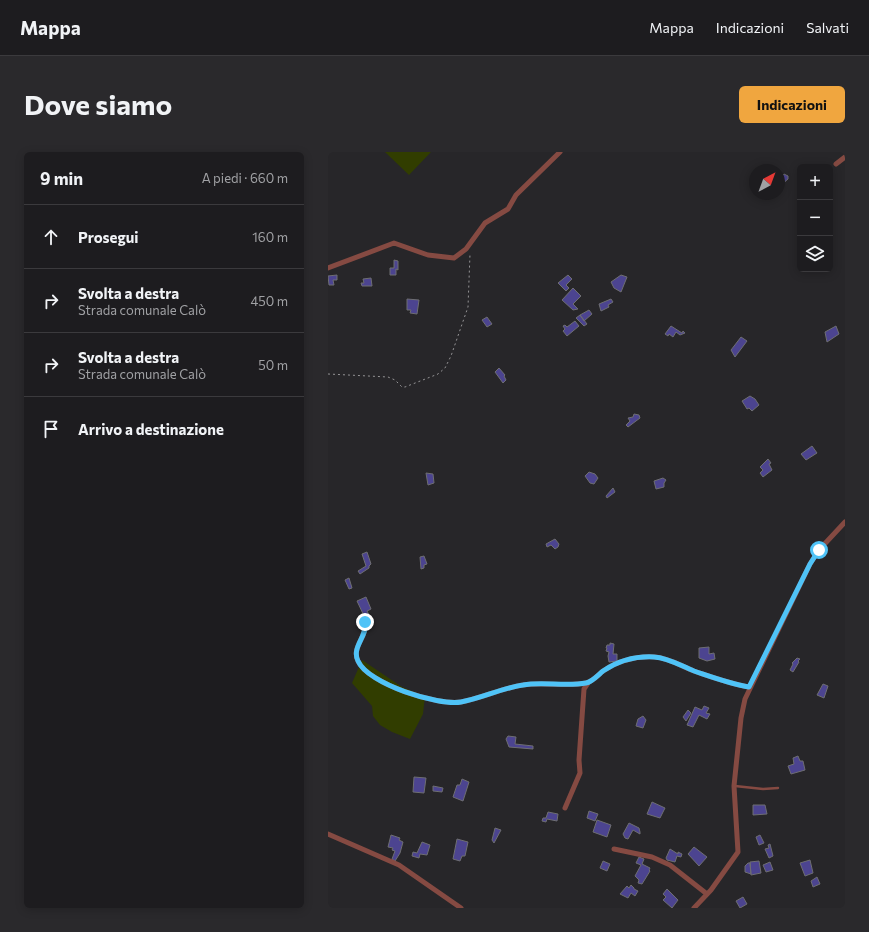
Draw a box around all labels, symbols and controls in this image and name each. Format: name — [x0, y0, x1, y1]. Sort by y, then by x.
text: Mappa — [20, 16, 81, 39]
text: Mappa — [649, 19, 694, 36]
text: Indicazioni — [716, 19, 784, 36]
text: Salvati — [806, 19, 849, 36]
button: Indicazioni — [739, 86, 845, 123]
text: Dove siamo — [24, 87, 172, 121]
north arrow — [749, 164, 785, 200]
map controls — [797, 164, 833, 272]
button: + — [797, 164, 833, 200]
text: 9 min — [40, 168, 83, 189]
text: A piedi · 660 m — [202, 170, 288, 186]
button: − — [797, 200, 833, 236]
icon: ahead — [40, 226, 62, 248]
text: Prosegui — [78, 228, 138, 246]
text: 160 m — [252, 229, 288, 245]
button: layers — [797, 236, 833, 272]
text: Svolta a destra — [78, 284, 179, 302]
icon: right — [40, 290, 62, 312]
text: 450 m — [250, 293, 288, 309]
text: Strada comunale Calò — [78, 302, 206, 318]
text: Svolta a destra — [78, 348, 179, 366]
icon: right — [40, 354, 62, 376]
text: 50 m — [258, 357, 288, 373]
text: Strada comunale Calò — [78, 366, 206, 382]
icon: arrive — [40, 418, 62, 440]
text: Arrivo a destinazione — [78, 420, 224, 438]
route start — [810, 541, 828, 559]
route end — [356, 613, 374, 631]

